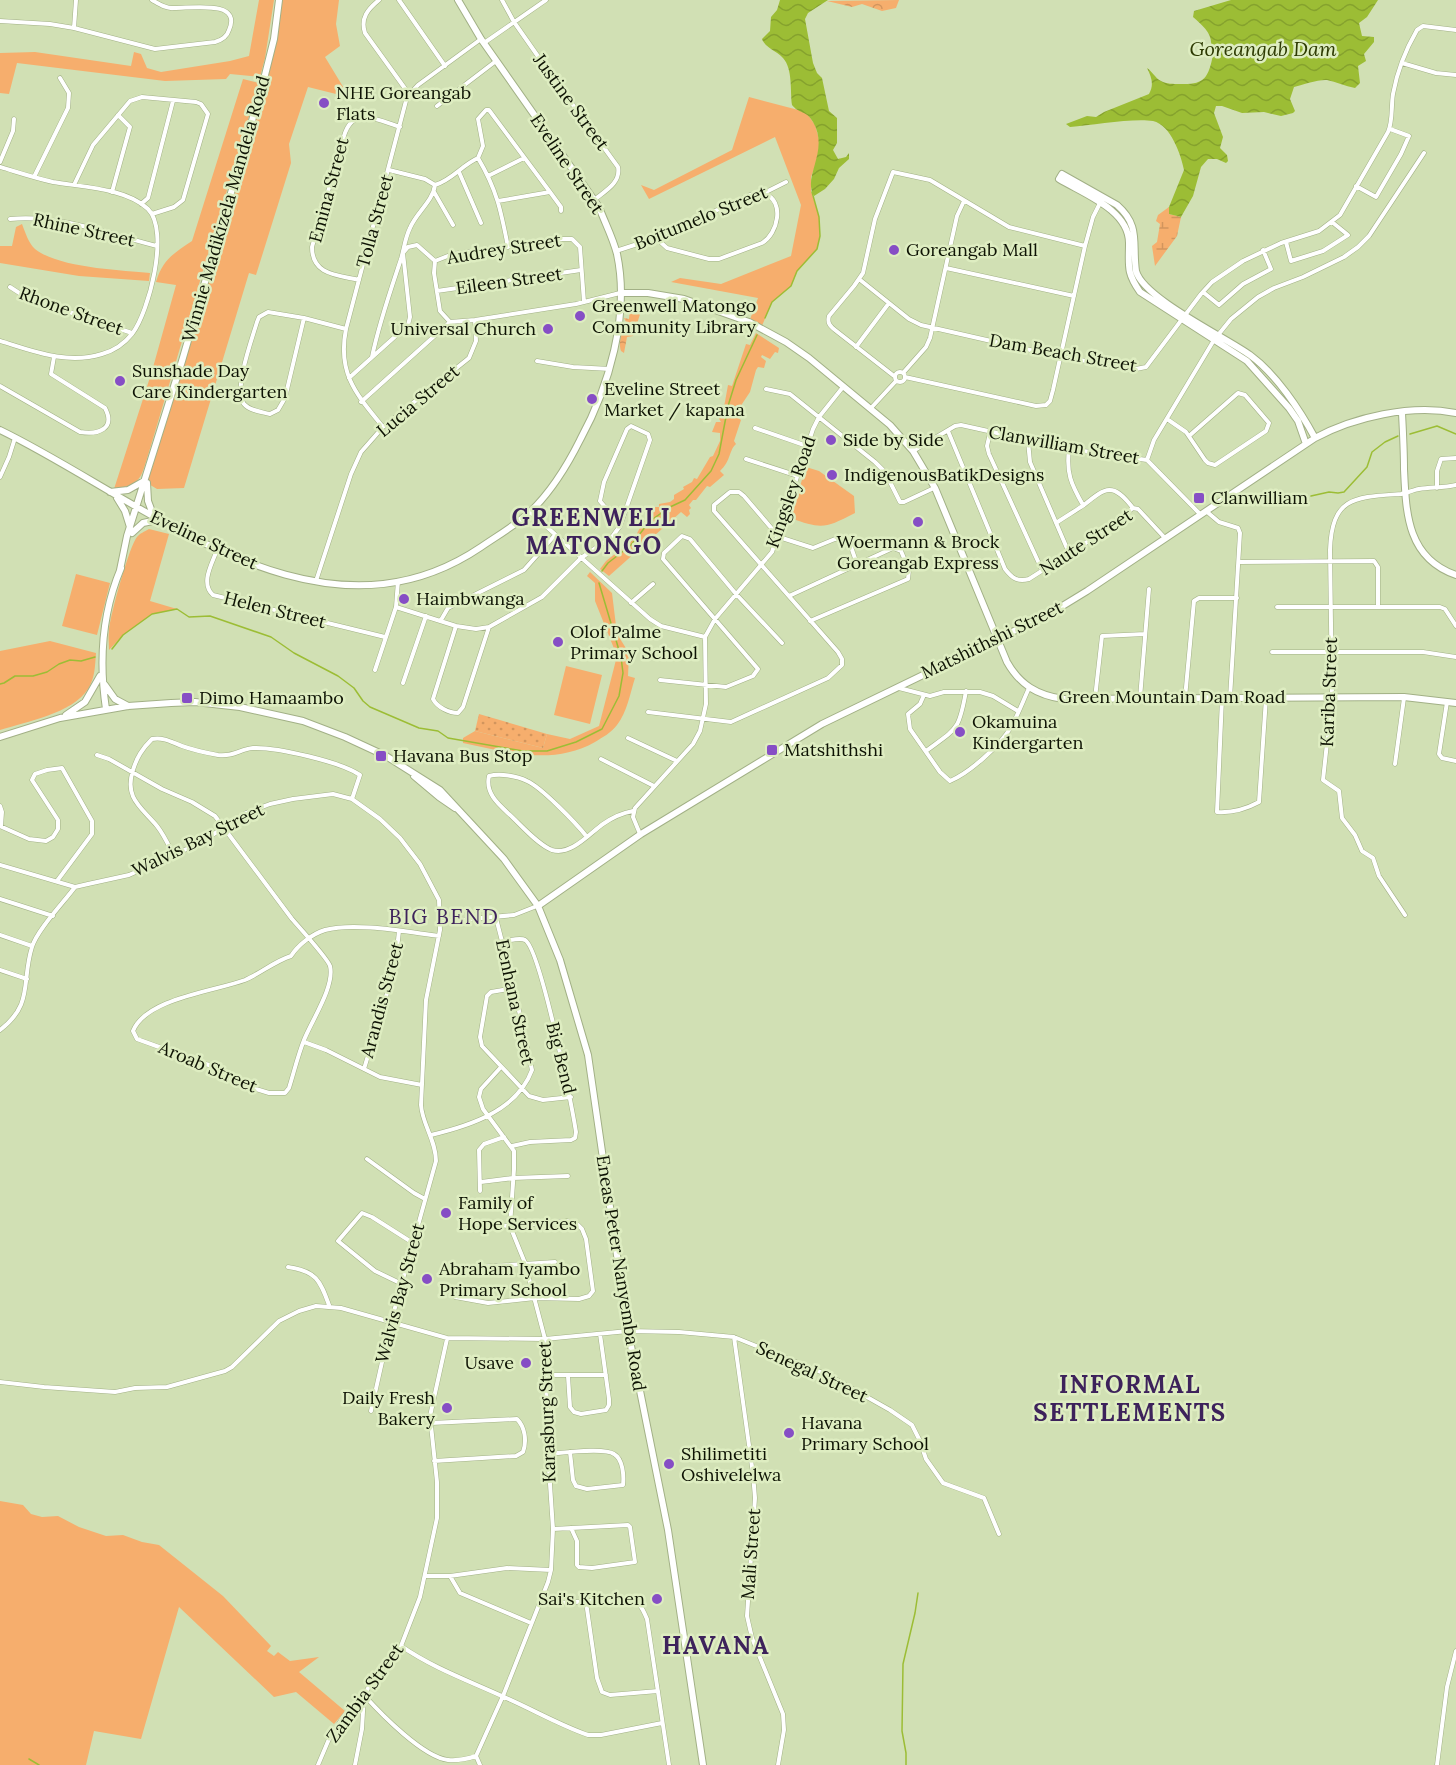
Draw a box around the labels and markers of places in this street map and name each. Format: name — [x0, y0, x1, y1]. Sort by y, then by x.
place label: NHE Goreangab Flats — [336, 81, 471, 125]
marker: NHE Goreangab Flats — [317, 96, 331, 110]
place label: Goreangab Mall — [906, 238, 1038, 261]
marker: Goreangab Mall — [887, 243, 901, 257]
place label: Greenwell Matongo Community Library — [592, 294, 757, 338]
marker: Greenwell Matongo Community Library — [573, 309, 587, 323]
place label: Universal Church — [391, 317, 536, 340]
marker: Universal Church — [541, 322, 555, 336]
place label: Sunshade Day Care Kindergarten — [132, 359, 287, 403]
marker: Sunshade Day Care Kindergarten — [113, 374, 127, 388]
place label: Eveline Street Market / kapana — [604, 377, 745, 421]
marker: Eveline Street Market / kapana — [585, 392, 599, 406]
place label: Side by Side — [843, 428, 944, 451]
marker: Side by Side — [824, 433, 838, 447]
place label: IndigenousBatikDesigns — [844, 463, 1044, 486]
marker: IndigenousBatikDesigns — [825, 468, 839, 482]
place label: Clanwilliam — [1211, 486, 1308, 509]
marker: Clanwilliam — [1192, 491, 1206, 505]
marker: Woermann & Brock Goreangab Express — [911, 515, 925, 529]
place label: Woermann & Brock Goreangab Express — [837, 530, 1000, 574]
place label: Haimbwanga — [416, 587, 524, 610]
marker: Haimbwanga — [397, 592, 411, 606]
place label: Olof Palme Primary School — [570, 620, 698, 664]
marker: Olof Palme Primary School — [551, 635, 565, 649]
place label: Dimo Hamaambo — [199, 686, 344, 709]
marker: Dimo Hamaambo — [180, 691, 194, 705]
place label: Okamuina Kindergarten — [972, 710, 1083, 754]
marker: Okamuina Kindergarten — [953, 725, 967, 739]
place label: Matshithshi — [784, 738, 883, 761]
marker: Matshithshi — [765, 743, 779, 757]
place label: Havana Bus Stop — [393, 744, 532, 767]
marker: Havana Bus Stop — [374, 749, 388, 763]
place label: Family of Hope Services — [458, 1191, 577, 1235]
marker: Family of Hope Services — [439, 1206, 453, 1220]
place label: Abraham Iyambo Primary School — [438, 1257, 580, 1301]
marker: Abraham Iyambo Primary School — [420, 1272, 434, 1286]
place label: Usave — [464, 1351, 514, 1374]
marker: Usave — [519, 1356, 533, 1370]
place label: Daily Fresh Bakery — [342, 1386, 435, 1430]
marker: Daily Fresh Bakery — [440, 1401, 454, 1415]
place label: Havana Primary School — [801, 1411, 929, 1455]
marker: Havana Primary School — [782, 1426, 796, 1440]
place label: Shilimetiti Oshivelelwa — [681, 1442, 781, 1486]
marker: Shilimetiti Oshivelelwa — [662, 1457, 676, 1471]
place label: Sai's Kitchen — [538, 1587, 645, 1610]
marker: Sai's Kitchen — [650, 1592, 664, 1606]

